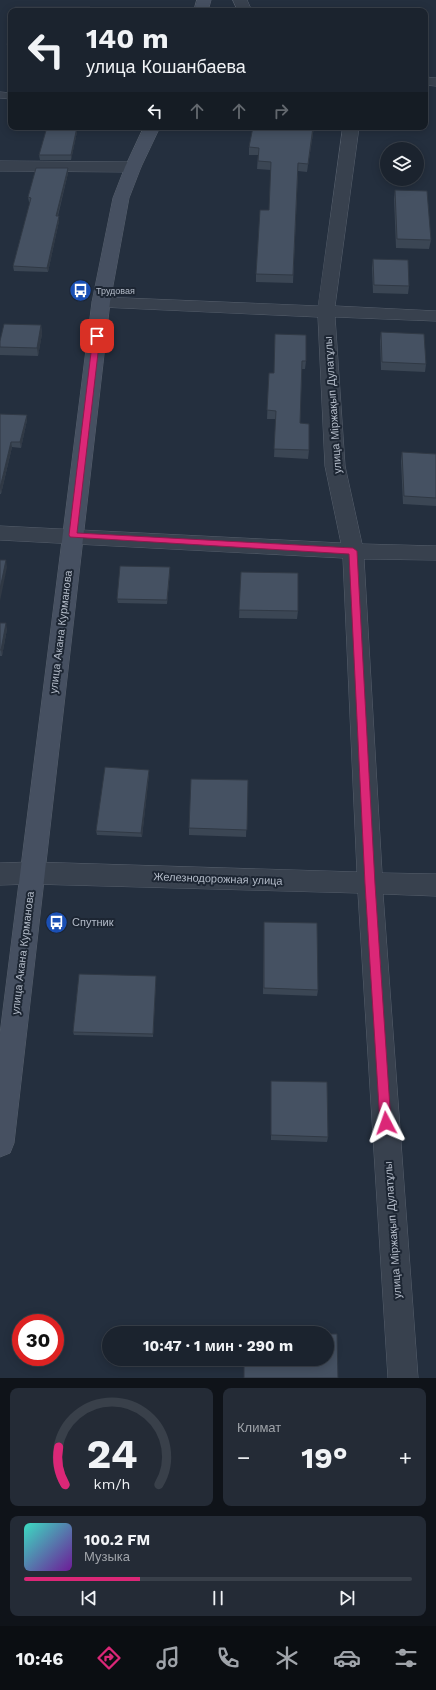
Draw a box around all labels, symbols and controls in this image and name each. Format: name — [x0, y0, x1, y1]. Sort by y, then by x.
text: 140 m — [86, 22, 169, 55]
icon: left — [20, 24, 72, 76]
text: улица Кошанбаева — [86, 56, 246, 77]
icon: left — [144, 100, 166, 122]
icon: ahead — [186, 100, 208, 122]
icon: ahead — [228, 100, 250, 122]
icon: right — [270, 100, 292, 122]
map controls — [380, 142, 424, 186]
button: layers — [380, 142, 424, 186]
bus stop icon: Трудовая — [67, 278, 93, 304]
place label: Трудовая — [96, 286, 135, 296]
pin — [80, 319, 114, 353]
icon: arrive — [86, 325, 108, 347]
street label: улица Міржақып Дулатұлы — [322, 336, 344, 474]
street label: улица Акана Курманова — [47, 569, 75, 694]
street label: Железнодорожная улица — [153, 870, 284, 888]
street label: улица Акана Курманова — [9, 890, 37, 1015]
bus stop icon: Спутник — [43, 909, 69, 935]
place label: Спутник — [72, 916, 114, 929]
position arrow — [365, 1102, 407, 1144]
street label: улица Міржақып Дулатұлы — [382, 1161, 404, 1299]
speed limit sign: 30 — [12, 1314, 64, 1366]
text: 10:47 · 1 мин · 290 m — [143, 1337, 293, 1355]
text: Климат — [237, 1420, 281, 1435]
text: 24 — [86, 1429, 137, 1478]
text: 19° — [301, 1440, 348, 1475]
text: − — [237, 1445, 250, 1470]
text: + — [399, 1445, 412, 1470]
text: km/h — [93, 1476, 130, 1492]
text: 100.2 FM — [84, 1531, 150, 1549]
text: Музыка — [84, 1549, 130, 1564]
icon: previous — [78, 1587, 100, 1609]
icon: pause — [207, 1587, 229, 1609]
icon: next — [336, 1587, 358, 1609]
icon: directions — [95, 1644, 123, 1672]
icon: music — [154, 1644, 182, 1672]
icon: phone — [214, 1644, 242, 1672]
icon: climate — [273, 1644, 301, 1672]
icon: car — [333, 1644, 361, 1672]
icon: filters — [392, 1644, 420, 1672]
text: 10:46 — [16, 1648, 63, 1669]

